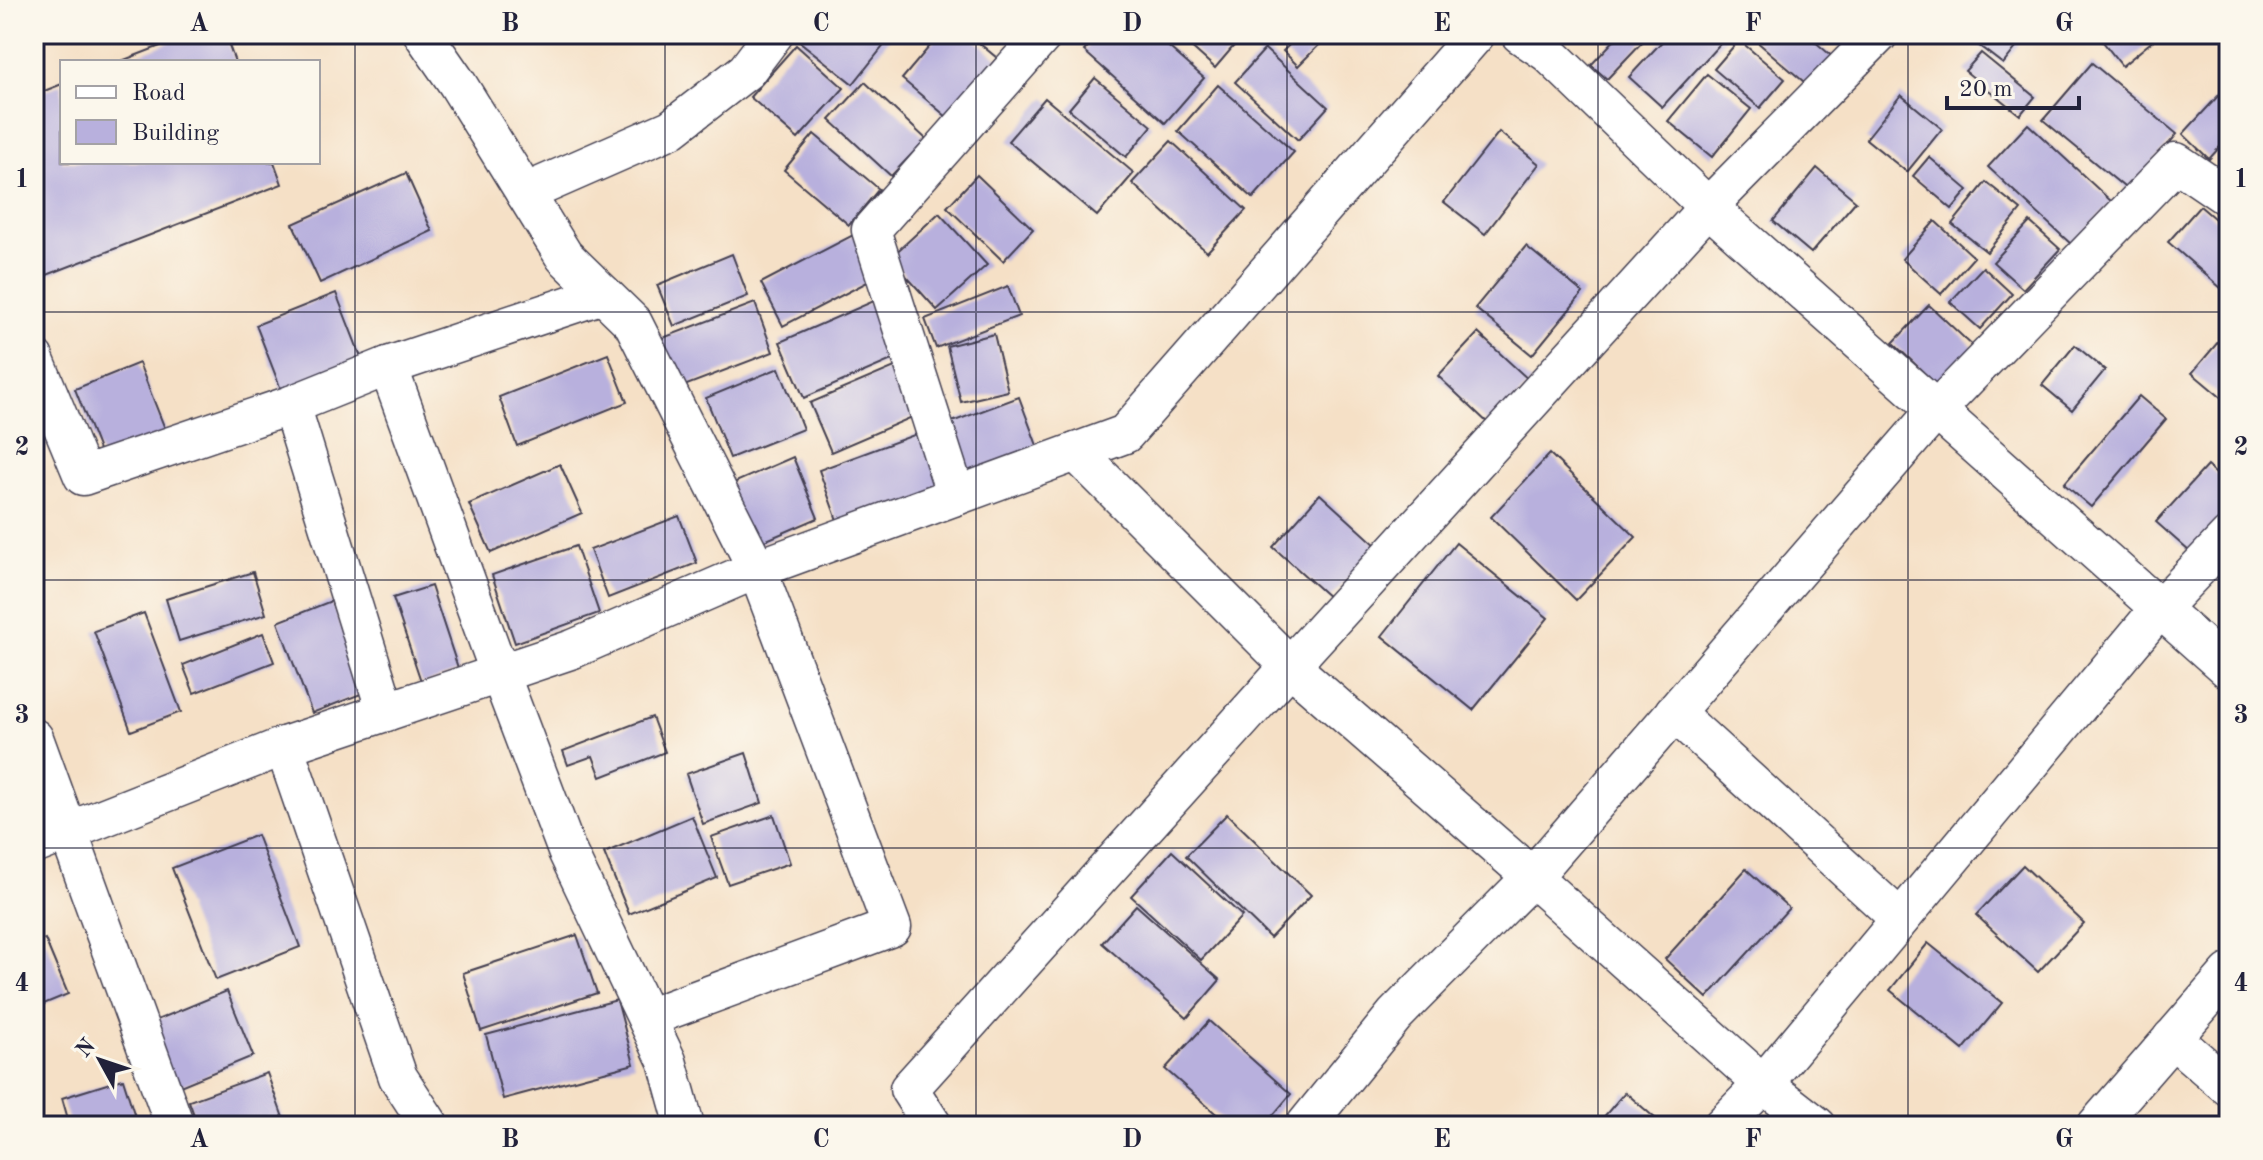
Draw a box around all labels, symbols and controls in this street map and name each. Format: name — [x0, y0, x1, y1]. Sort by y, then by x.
text: A — [189, 11, 209, 37]
text: B — [501, 11, 519, 37]
text: C — [812, 11, 830, 37]
text: D — [1122, 11, 1142, 37]
text: E — [1433, 11, 1451, 37]
text: F — [1744, 11, 1762, 37]
text: G — [2055, 11, 2073, 37]
legend — [60, 60, 320, 164]
scale bar — [1947, 60, 2079, 110]
text: 20 m — [1959, 78, 2013, 102]
text: Road — [132, 82, 185, 106]
text: Building — [132, 122, 219, 146]
text: 1 — [14, 167, 30, 193]
text: 1 — [2233, 167, 2249, 193]
text: 2 — [14, 435, 30, 461]
text: 2 — [2233, 435, 2249, 461]
text: 3 — [14, 703, 30, 729]
text: 3 — [2233, 703, 2249, 729]
text: 4 — [14, 971, 30, 997]
text: 4 — [2233, 971, 2249, 997]
north arrow — [60, 1020, 140, 1100]
text: N — [72, 1035, 100, 1062]
text: A — [189, 1127, 209, 1153]
text: B — [501, 1127, 519, 1153]
text: C — [812, 1127, 830, 1153]
text: D — [1122, 1127, 1142, 1153]
text: E — [1433, 1127, 1451, 1153]
text: F — [1744, 1127, 1762, 1153]
text: G — [2055, 1127, 2073, 1153]

